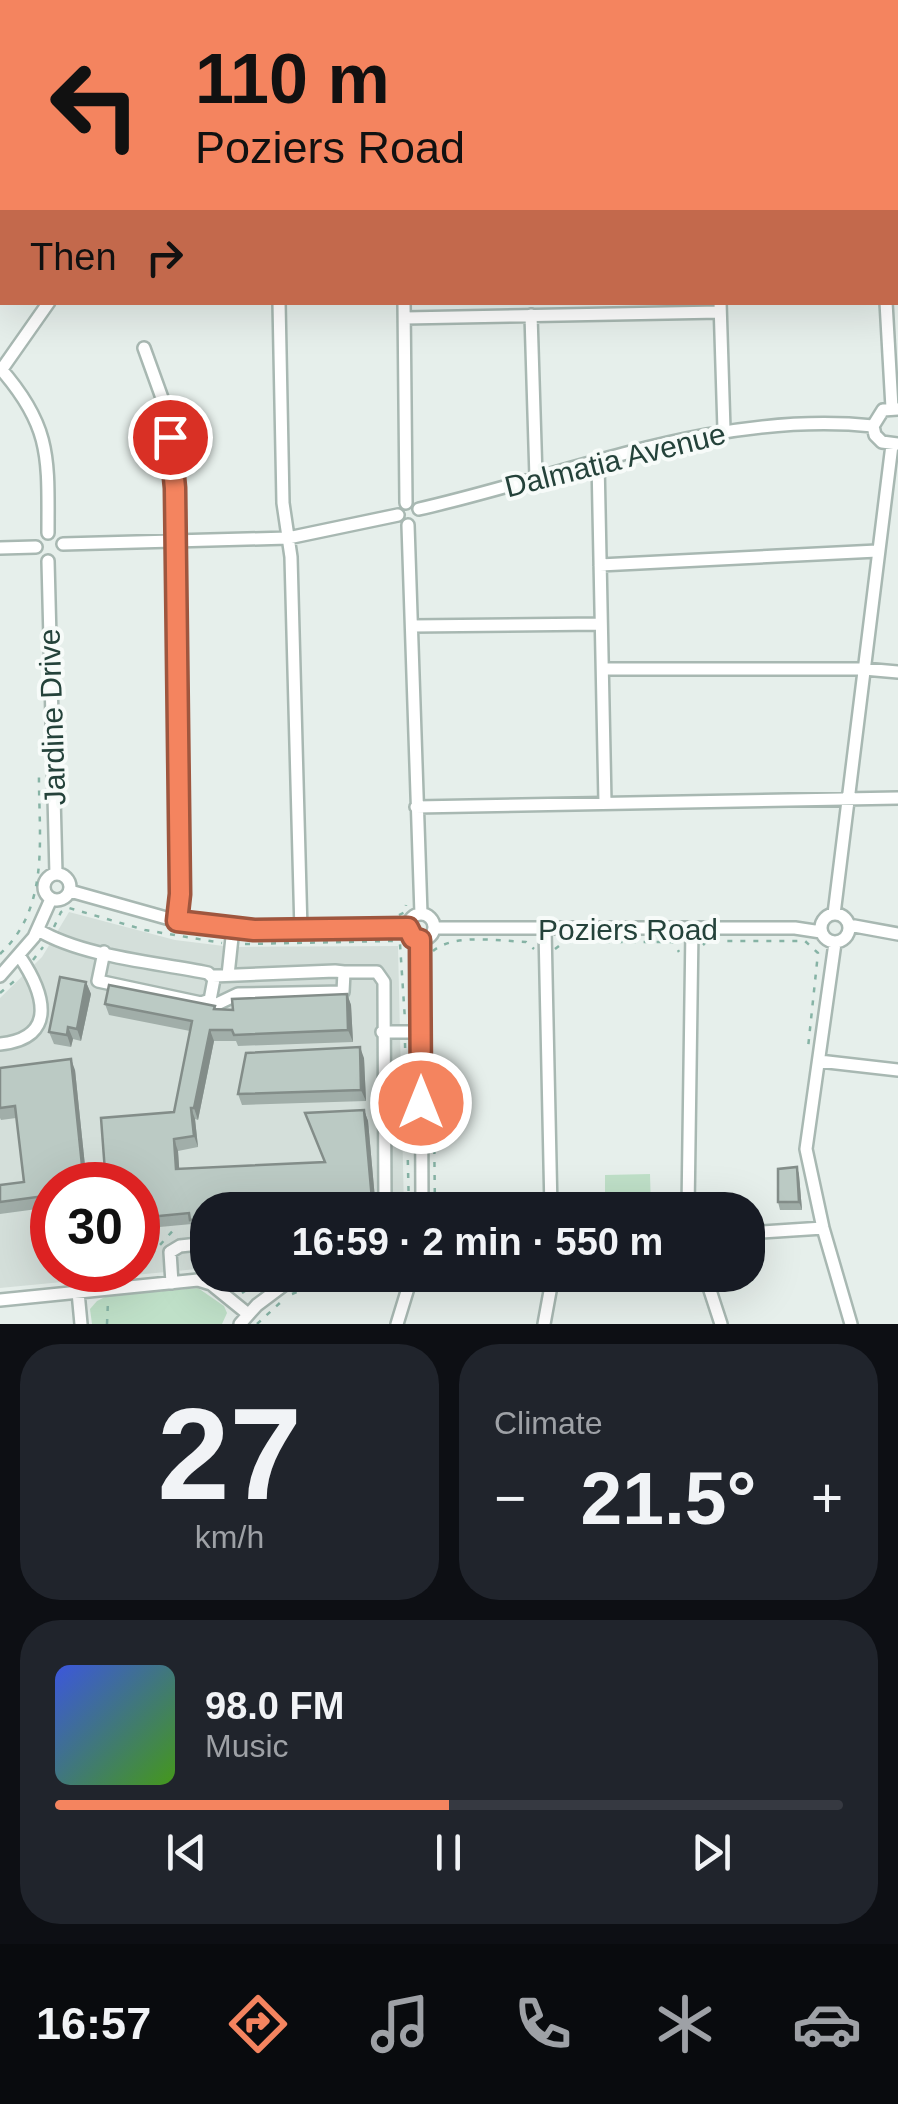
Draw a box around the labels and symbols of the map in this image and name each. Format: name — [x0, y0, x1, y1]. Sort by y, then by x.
pin — [128, 395, 213, 480]
street label: Dalmatia Avenue — [501, 417, 729, 503]
street label: Jardine Drive — [32, 628, 72, 806]
street label: Poziers Road — [538, 913, 718, 946]
position arrow — [369, 1051, 473, 1155]
speed limit sign: 30 — [30, 1162, 160, 1292]

